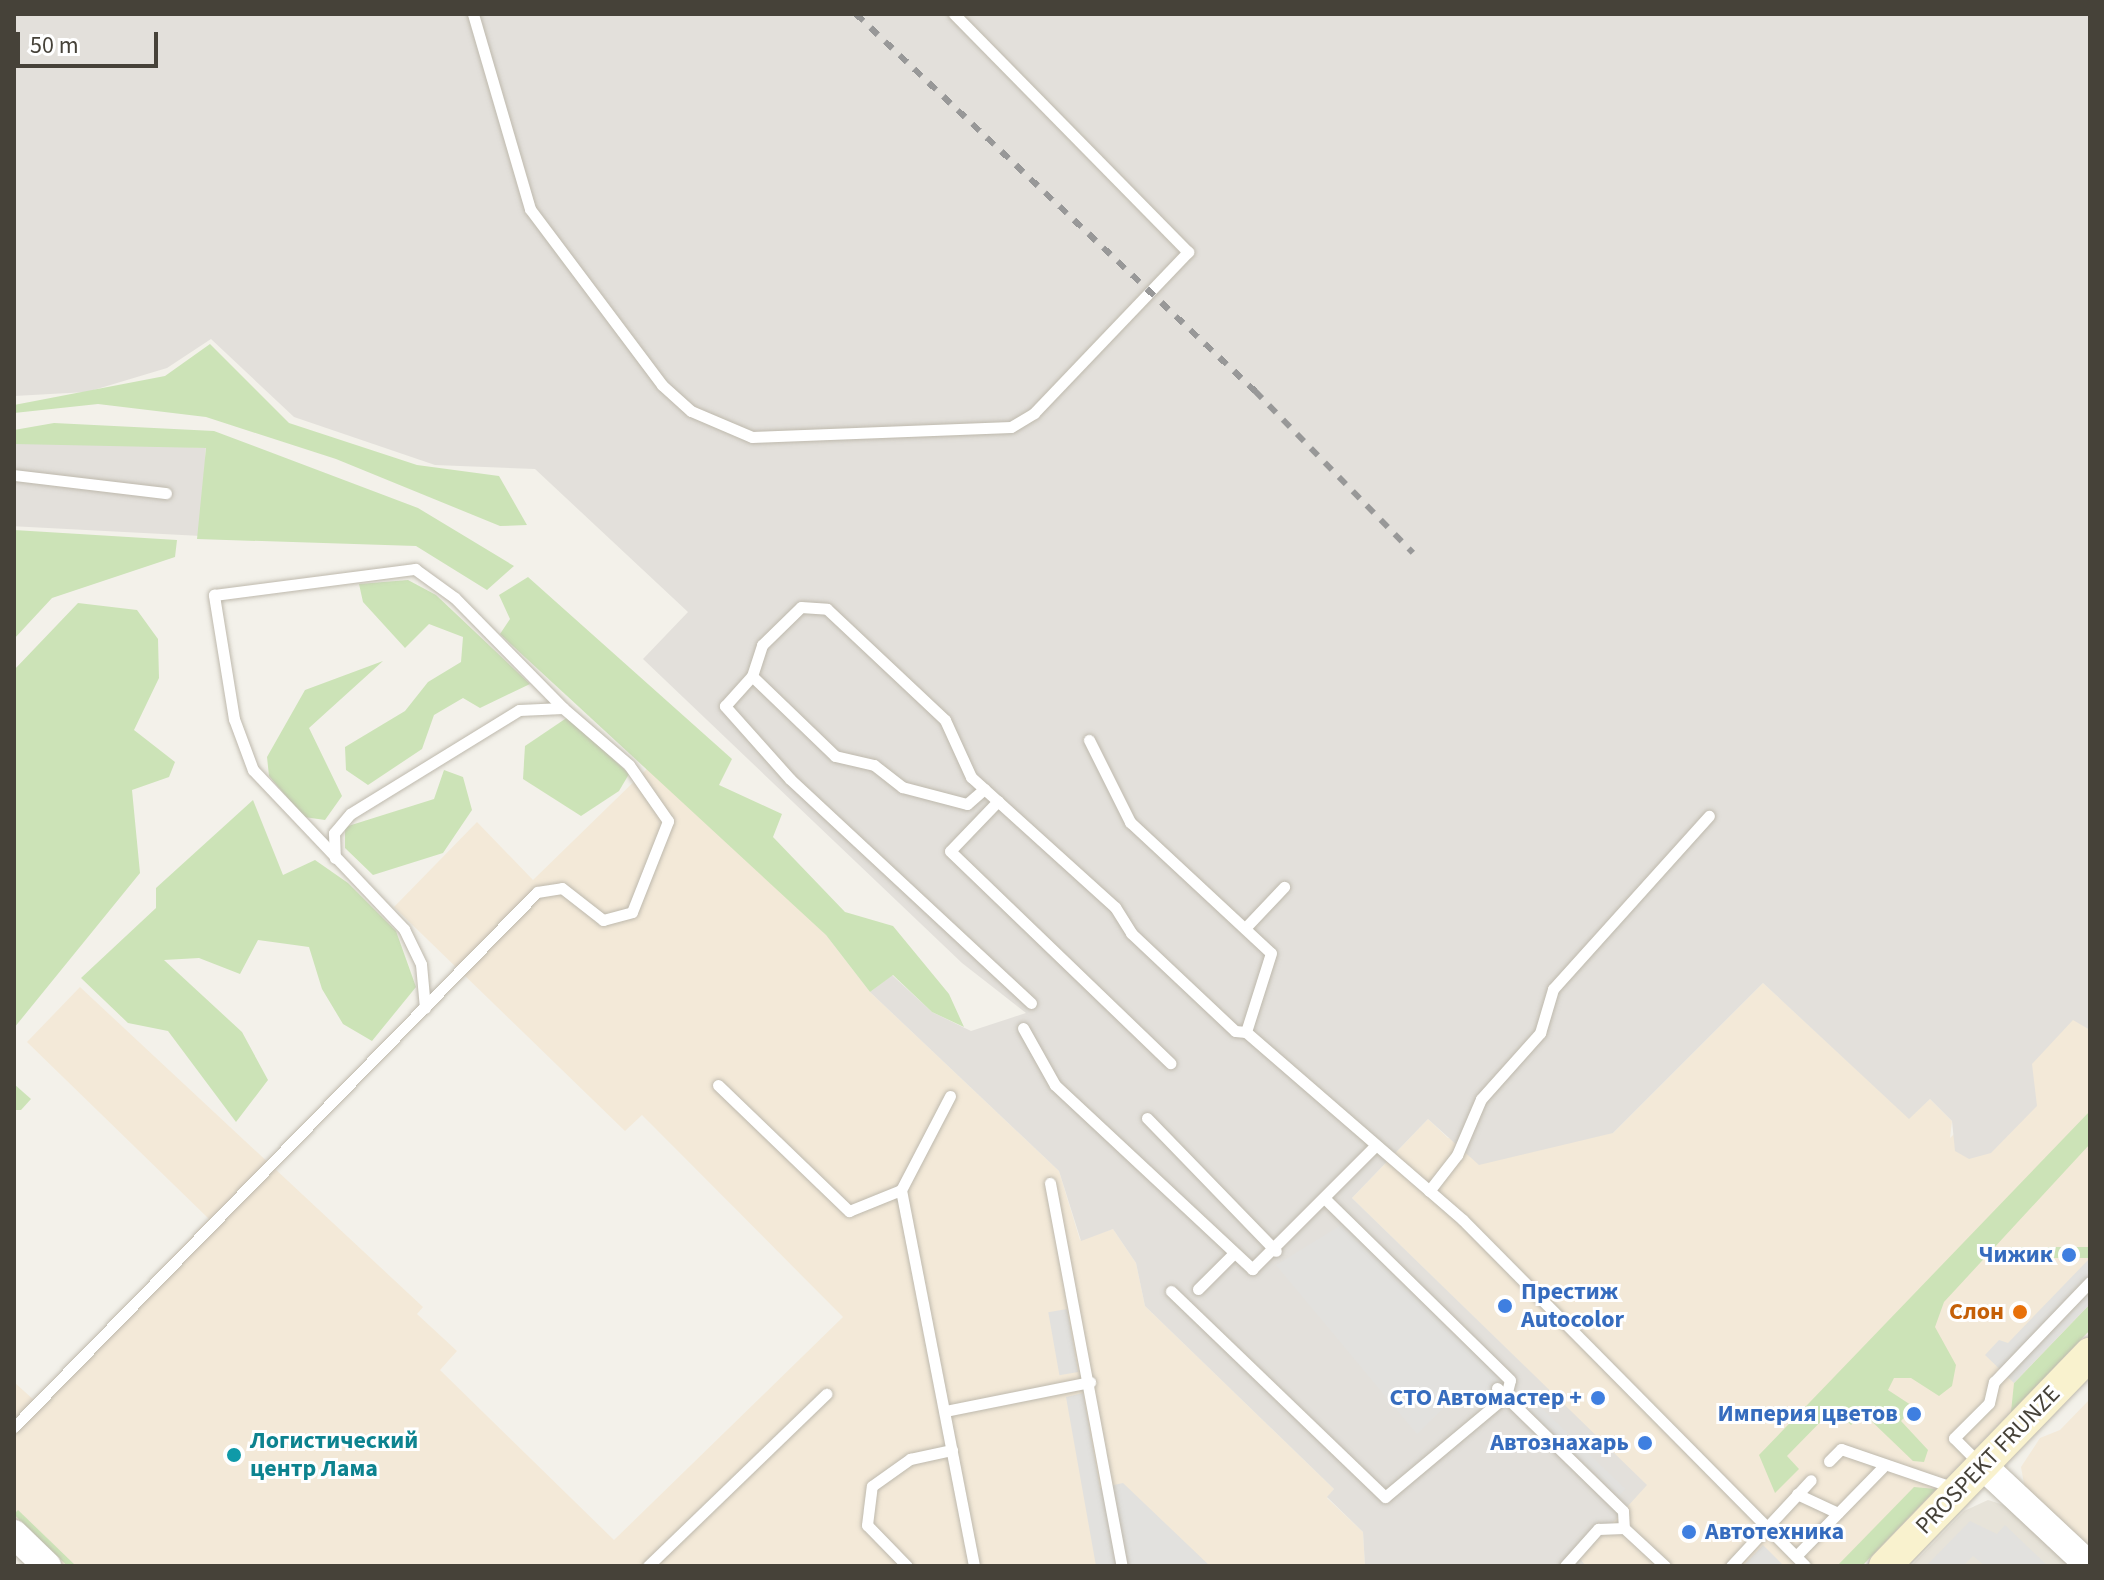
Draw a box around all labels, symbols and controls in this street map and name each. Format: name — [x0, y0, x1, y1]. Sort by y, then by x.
scale bar — [20, 16, 162, 66]
text: 50 m — [30, 28, 79, 63]
place label: Чижик — [1978, 1241, 2053, 1269]
marker: Чижик — [2060, 1246, 2078, 1264]
place label: Престиж Autocolor — [1521, 1278, 1624, 1334]
marker: Престиж Autocolor — [1496, 1297, 1514, 1315]
place label: Слон — [1949, 1298, 2004, 1326]
marker: Слон — [2011, 1303, 2029, 1321]
street label: PROSPEKT FRUNZE — [1910, 1380, 2066, 1540]
place label: СТО Автомастер + — [1390, 1384, 1582, 1412]
marker: СТО Автомастер + — [1589, 1389, 1607, 1407]
place label: Империя цветов — [1718, 1400, 1898, 1428]
marker: Империя цветов — [1905, 1405, 1923, 1423]
place label: Логистический центр Лама — [250, 1427, 418, 1483]
place label: Автознахарь — [1490, 1429, 1629, 1457]
marker: Автознахарь — [1636, 1434, 1654, 1452]
marker: Логистический центр Лама — [225, 1446, 243, 1464]
place label: Автотехника — [1705, 1518, 1844, 1546]
marker: Автотехника — [1680, 1523, 1698, 1541]

